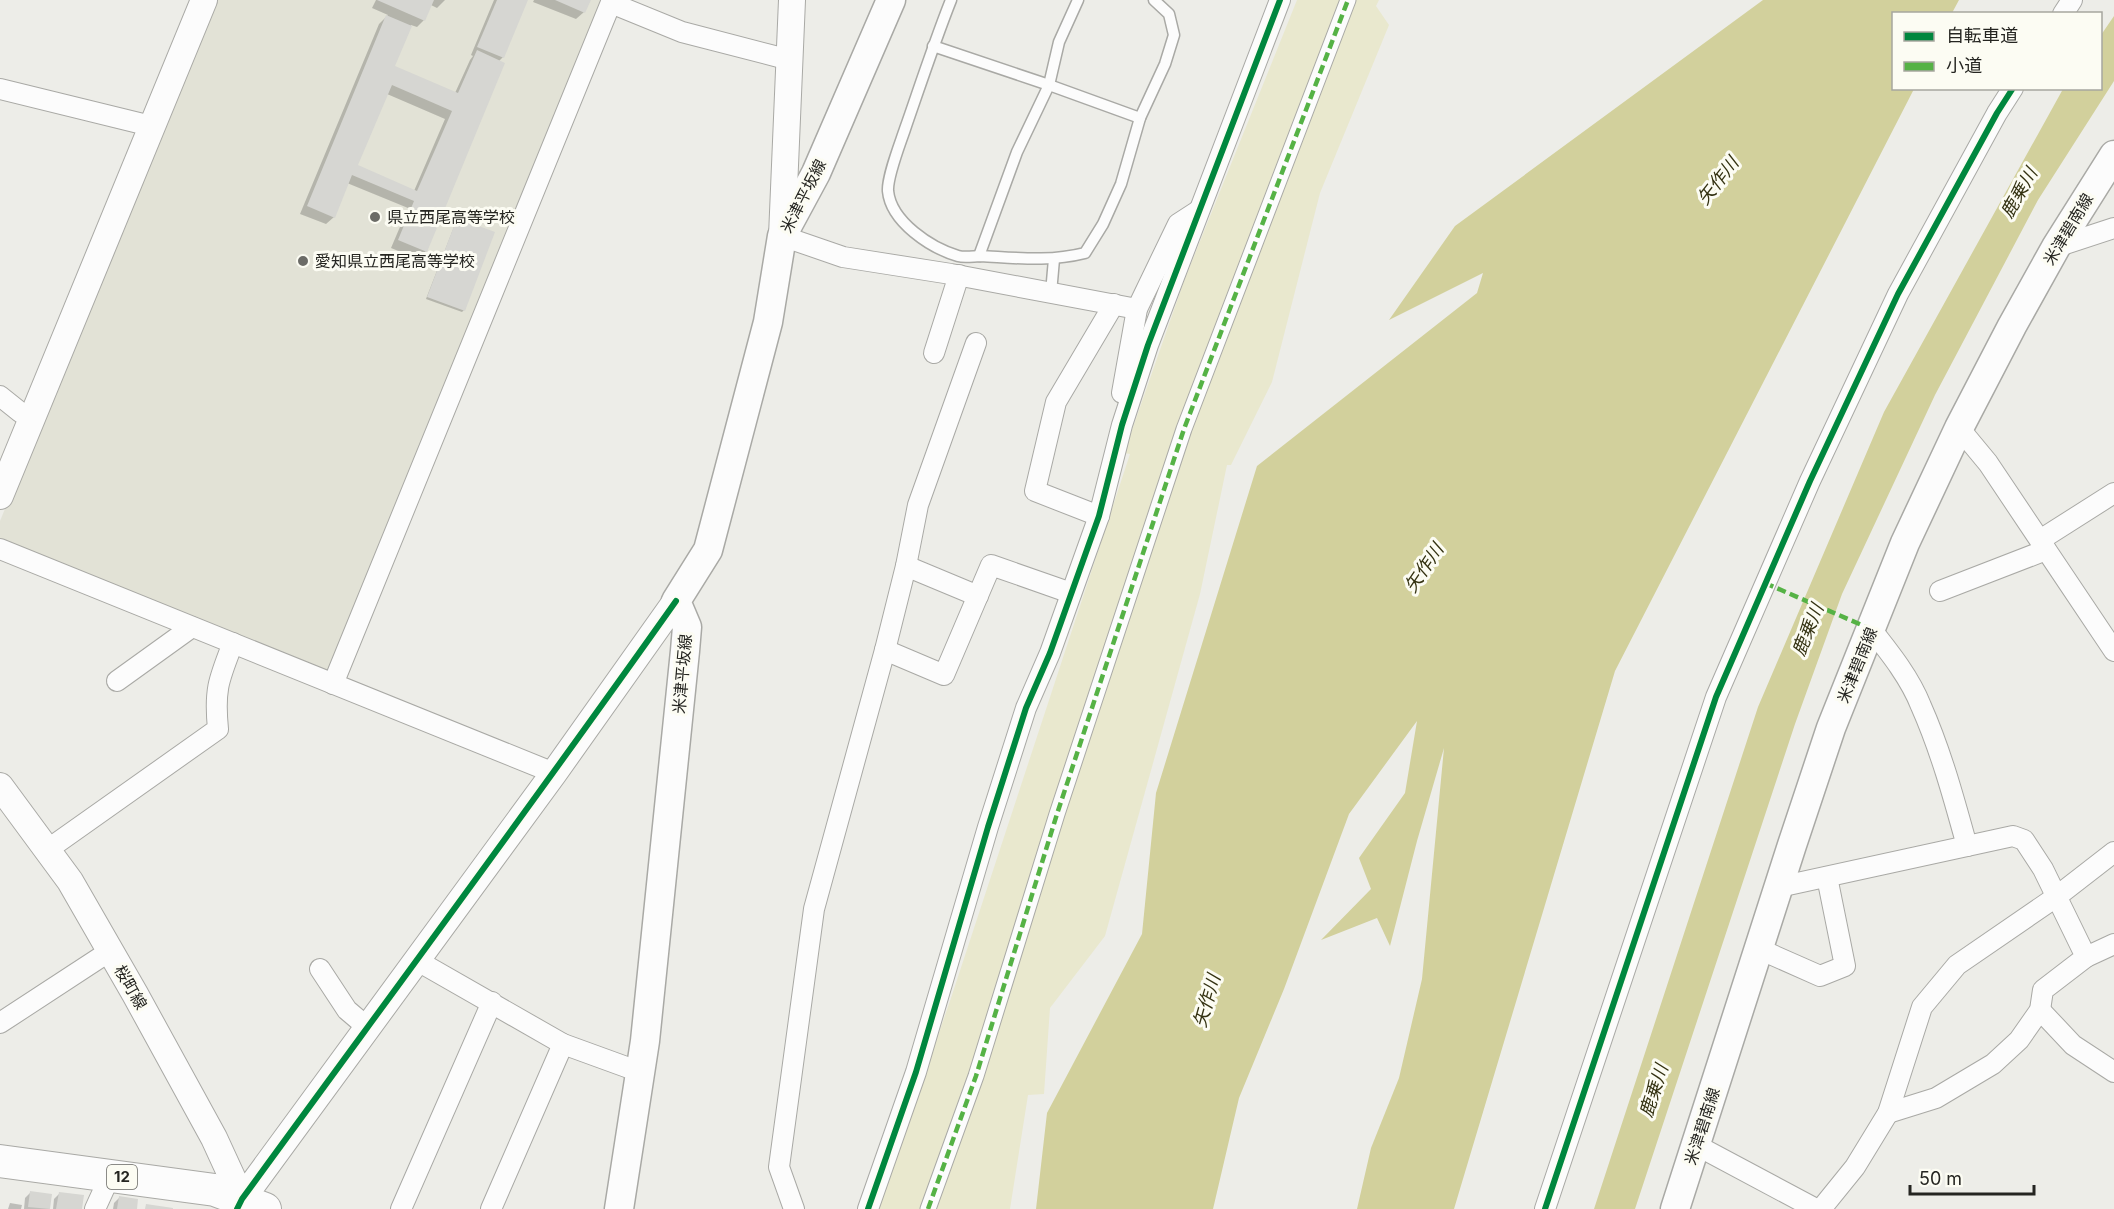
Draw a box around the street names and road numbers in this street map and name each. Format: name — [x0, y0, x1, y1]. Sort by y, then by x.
street label: 米津平坂線 — [776, 156, 830, 236]
street label: 米津碧南線 — [2039, 190, 2097, 268]
street label: 米津碧南線 — [1833, 624, 1881, 706]
street label: 米津平坂線 — [669, 633, 695, 715]
street label: 桜町線 — [110, 961, 152, 1013]
street label: 米津碧南線 — [1680, 1085, 1724, 1167]
road number: 12 — [107, 1165, 137, 1189]

